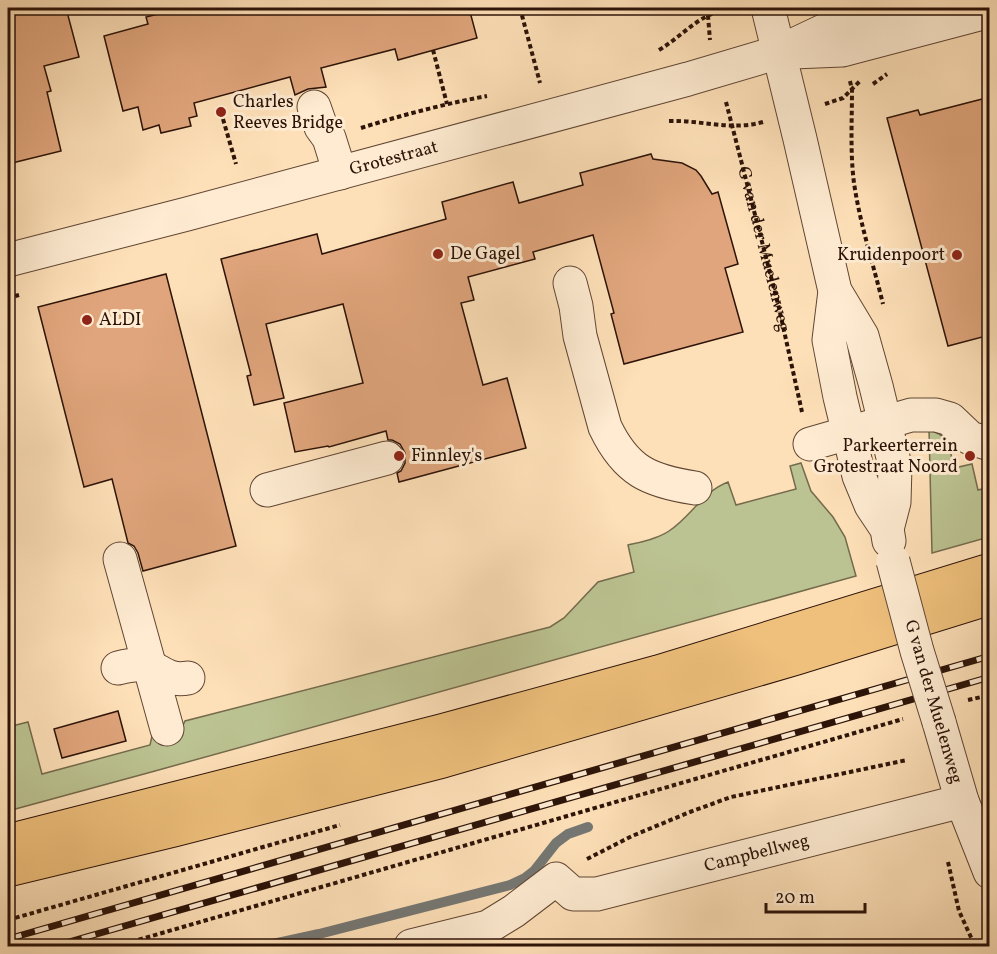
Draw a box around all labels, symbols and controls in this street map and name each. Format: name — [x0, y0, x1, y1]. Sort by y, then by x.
place label: Charles Reeves Bridge — [233, 90, 343, 136]
marker: Charles Reeves Bridge — [214, 105, 228, 119]
street label: Grotestraat — [347, 134, 441, 182]
street label: G van der Muelenweg — [731, 164, 796, 334]
place label: De Gagel — [450, 242, 521, 267]
place label: Kruidenpoort — [837, 243, 945, 268]
marker: De Gagel — [431, 247, 445, 261]
marker: Kruidenpoort — [950, 248, 964, 262]
place label: ALDI — [99, 308, 141, 333]
marker: ALDI — [80, 313, 94, 327]
place label: Parkeerterrein Grotestraat Noord — [814, 434, 958, 480]
place label: Finnley's — [411, 444, 482, 469]
marker: Finnley's — [392, 449, 406, 463]
marker: Parkeerterrein Grotestraat Noord — [963, 449, 977, 463]
street label: G van der Muelenweg — [898, 617, 968, 787]
street label: Campbellweg — [701, 828, 812, 879]
scale bar — [766, 876, 865, 914]
text: 20 m — [775, 886, 815, 911]

